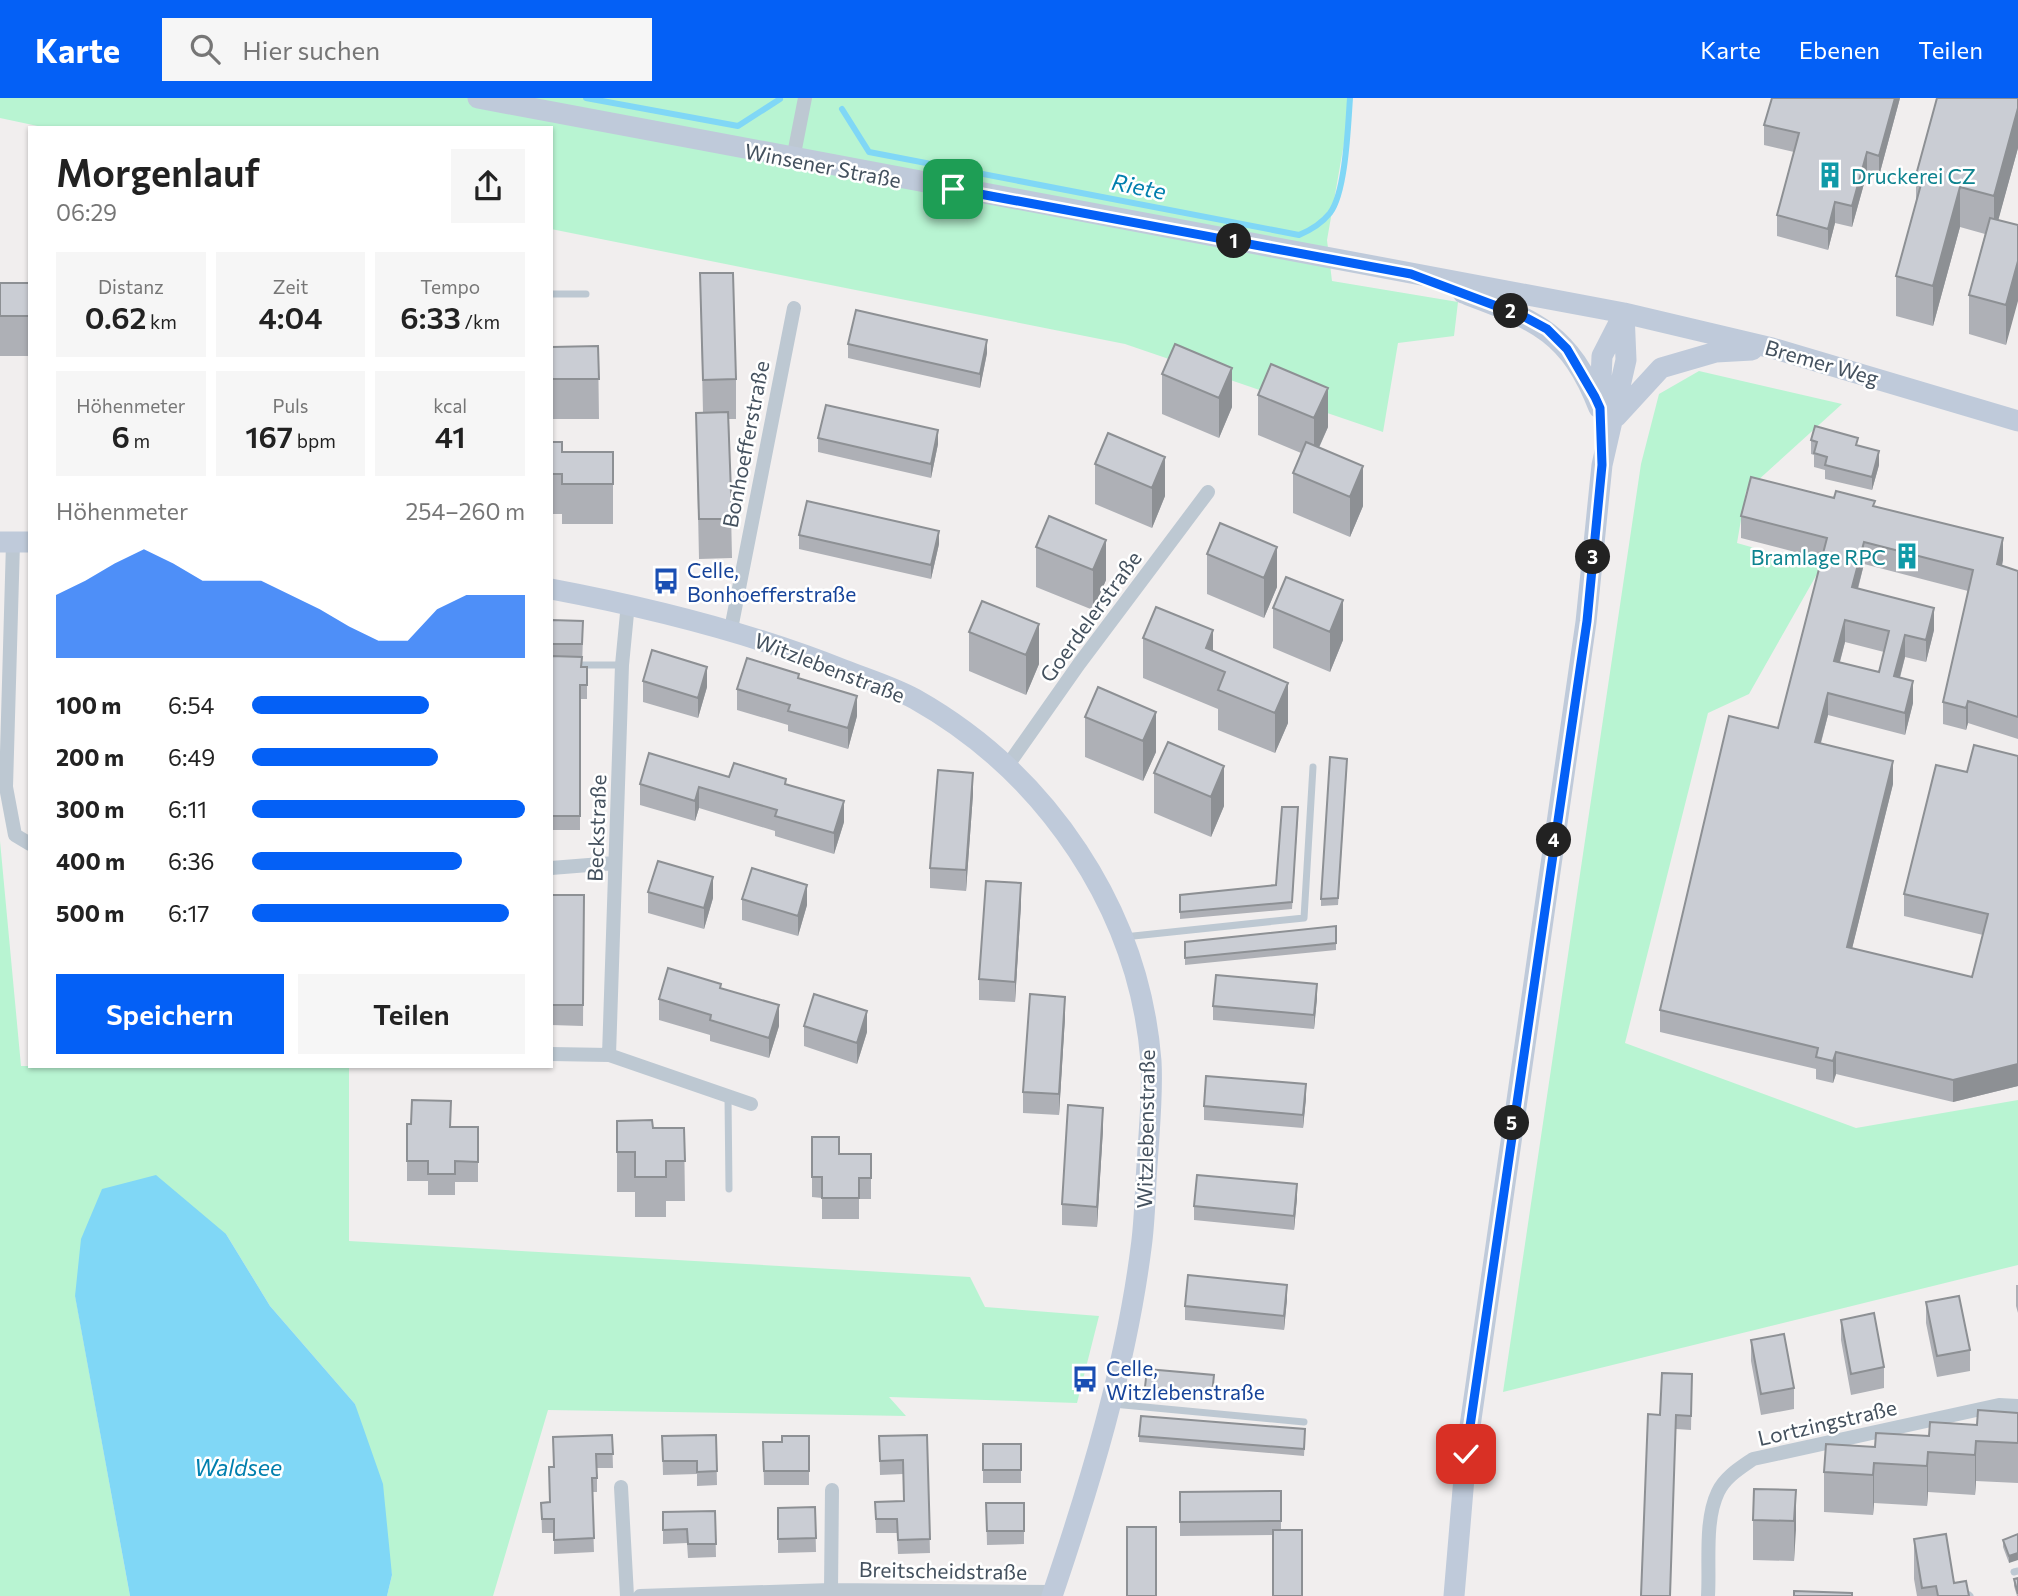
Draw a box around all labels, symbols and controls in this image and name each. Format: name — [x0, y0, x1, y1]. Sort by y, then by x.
search box — [162, 18, 652, 81]
text: Karte — [35, 29, 120, 70]
icon: search — [186, 30, 224, 68]
text: Hier suchen — [242, 34, 380, 65]
text: Karte — [1700, 35, 1761, 64]
text: Ebenen — [1799, 35, 1880, 64]
text: Teilen — [1918, 35, 1983, 64]
street label: Winsener Straße — [743, 138, 903, 192]
text: Morgenlauf — [56, 148, 260, 195]
button: share — [451, 149, 525, 223]
pin — [923, 159, 983, 219]
building icon: Druckerei CZ — [1815, 160, 1845, 190]
place label: Druckerei CZ — [1851, 163, 1976, 188]
water label: Riete — [1109, 167, 1169, 205]
icon: arrive — [934, 170, 972, 208]
text: 06:29 — [56, 198, 117, 226]
pin: 1 — [1216, 223, 1252, 258]
text: 1 — [1229, 229, 1238, 252]
text: Distanz — [98, 275, 164, 298]
text: Zeit — [273, 275, 308, 298]
text: Tempo — [420, 275, 480, 298]
pin: 2 — [1494, 294, 1528, 328]
text: 0.62 — [85, 298, 146, 335]
text: 4:04 — [258, 298, 323, 335]
text: 6:33 — [400, 298, 461, 335]
text: 2 — [1505, 299, 1516, 322]
text: km — [146, 310, 177, 333]
text: /km — [461, 310, 500, 333]
street label: Bremer Weg — [1762, 334, 1882, 390]
street label: Bonhoefferstraße — [717, 358, 773, 530]
text: Höhenmeter — [76, 394, 185, 417]
text: Puls — [272, 394, 309, 417]
text: kcal — [433, 394, 467, 417]
text: 6 — [112, 417, 130, 454]
text: 167 — [245, 417, 293, 454]
text: 41 — [435, 417, 466, 454]
text: m — [130, 429, 150, 452]
text: bpm — [293, 429, 336, 452]
text: Höhenmeter — [56, 497, 188, 525]
text: 254–260 m — [406, 497, 525, 525]
pin: 3 — [1576, 540, 1610, 574]
building icon: Bramlage RPC — [1892, 541, 1922, 571]
place label: Bramlage RPC — [1751, 544, 1886, 569]
text: 3 — [1587, 545, 1598, 568]
street label: Goerdelerstraße — [1034, 546, 1146, 686]
place label: Celle, Bonhoefferstraße — [687, 557, 856, 606]
bus stop icon: Celle, Bonhoefferstraße — [651, 566, 681, 596]
street label: Witzlebenstraße — [751, 627, 909, 707]
text: 100 m — [56, 691, 121, 719]
text: 6:54 — [168, 691, 214, 719]
text: 200 m — [56, 743, 124, 771]
text: 6:49 — [168, 743, 215, 771]
street label: Beckstraße — [582, 774, 610, 882]
text: 300 m — [56, 795, 124, 823]
text: 6:11 — [168, 795, 207, 823]
pin: 4 — [1536, 822, 1572, 858]
text: 4 — [1548, 828, 1559, 851]
text: 400 m — [56, 847, 125, 875]
text: 6:36 — [168, 847, 214, 875]
text: 500 m — [56, 899, 124, 927]
text: 6:17 — [168, 899, 209, 927]
button: Speichern — [56, 974, 284, 1054]
button: Teilen — [298, 974, 525, 1054]
street label: Witzlebenstraße — [1131, 1049, 1159, 1209]
pin: 5 — [1494, 1105, 1530, 1140]
text: 5 — [1506, 1111, 1517, 1134]
place label: Celle, Witzlebenstraße — [1106, 1355, 1265, 1404]
bus stop icon: Celle, Witzlebenstraße — [1070, 1364, 1100, 1394]
street label: Lortzingstraße — [1755, 1394, 1899, 1450]
pin — [1436, 1424, 1496, 1484]
icon: check — [1447, 1435, 1485, 1473]
water label: Waldsee — [194, 1453, 282, 1481]
street label: Breitscheidstraße — [859, 1556, 1027, 1584]

